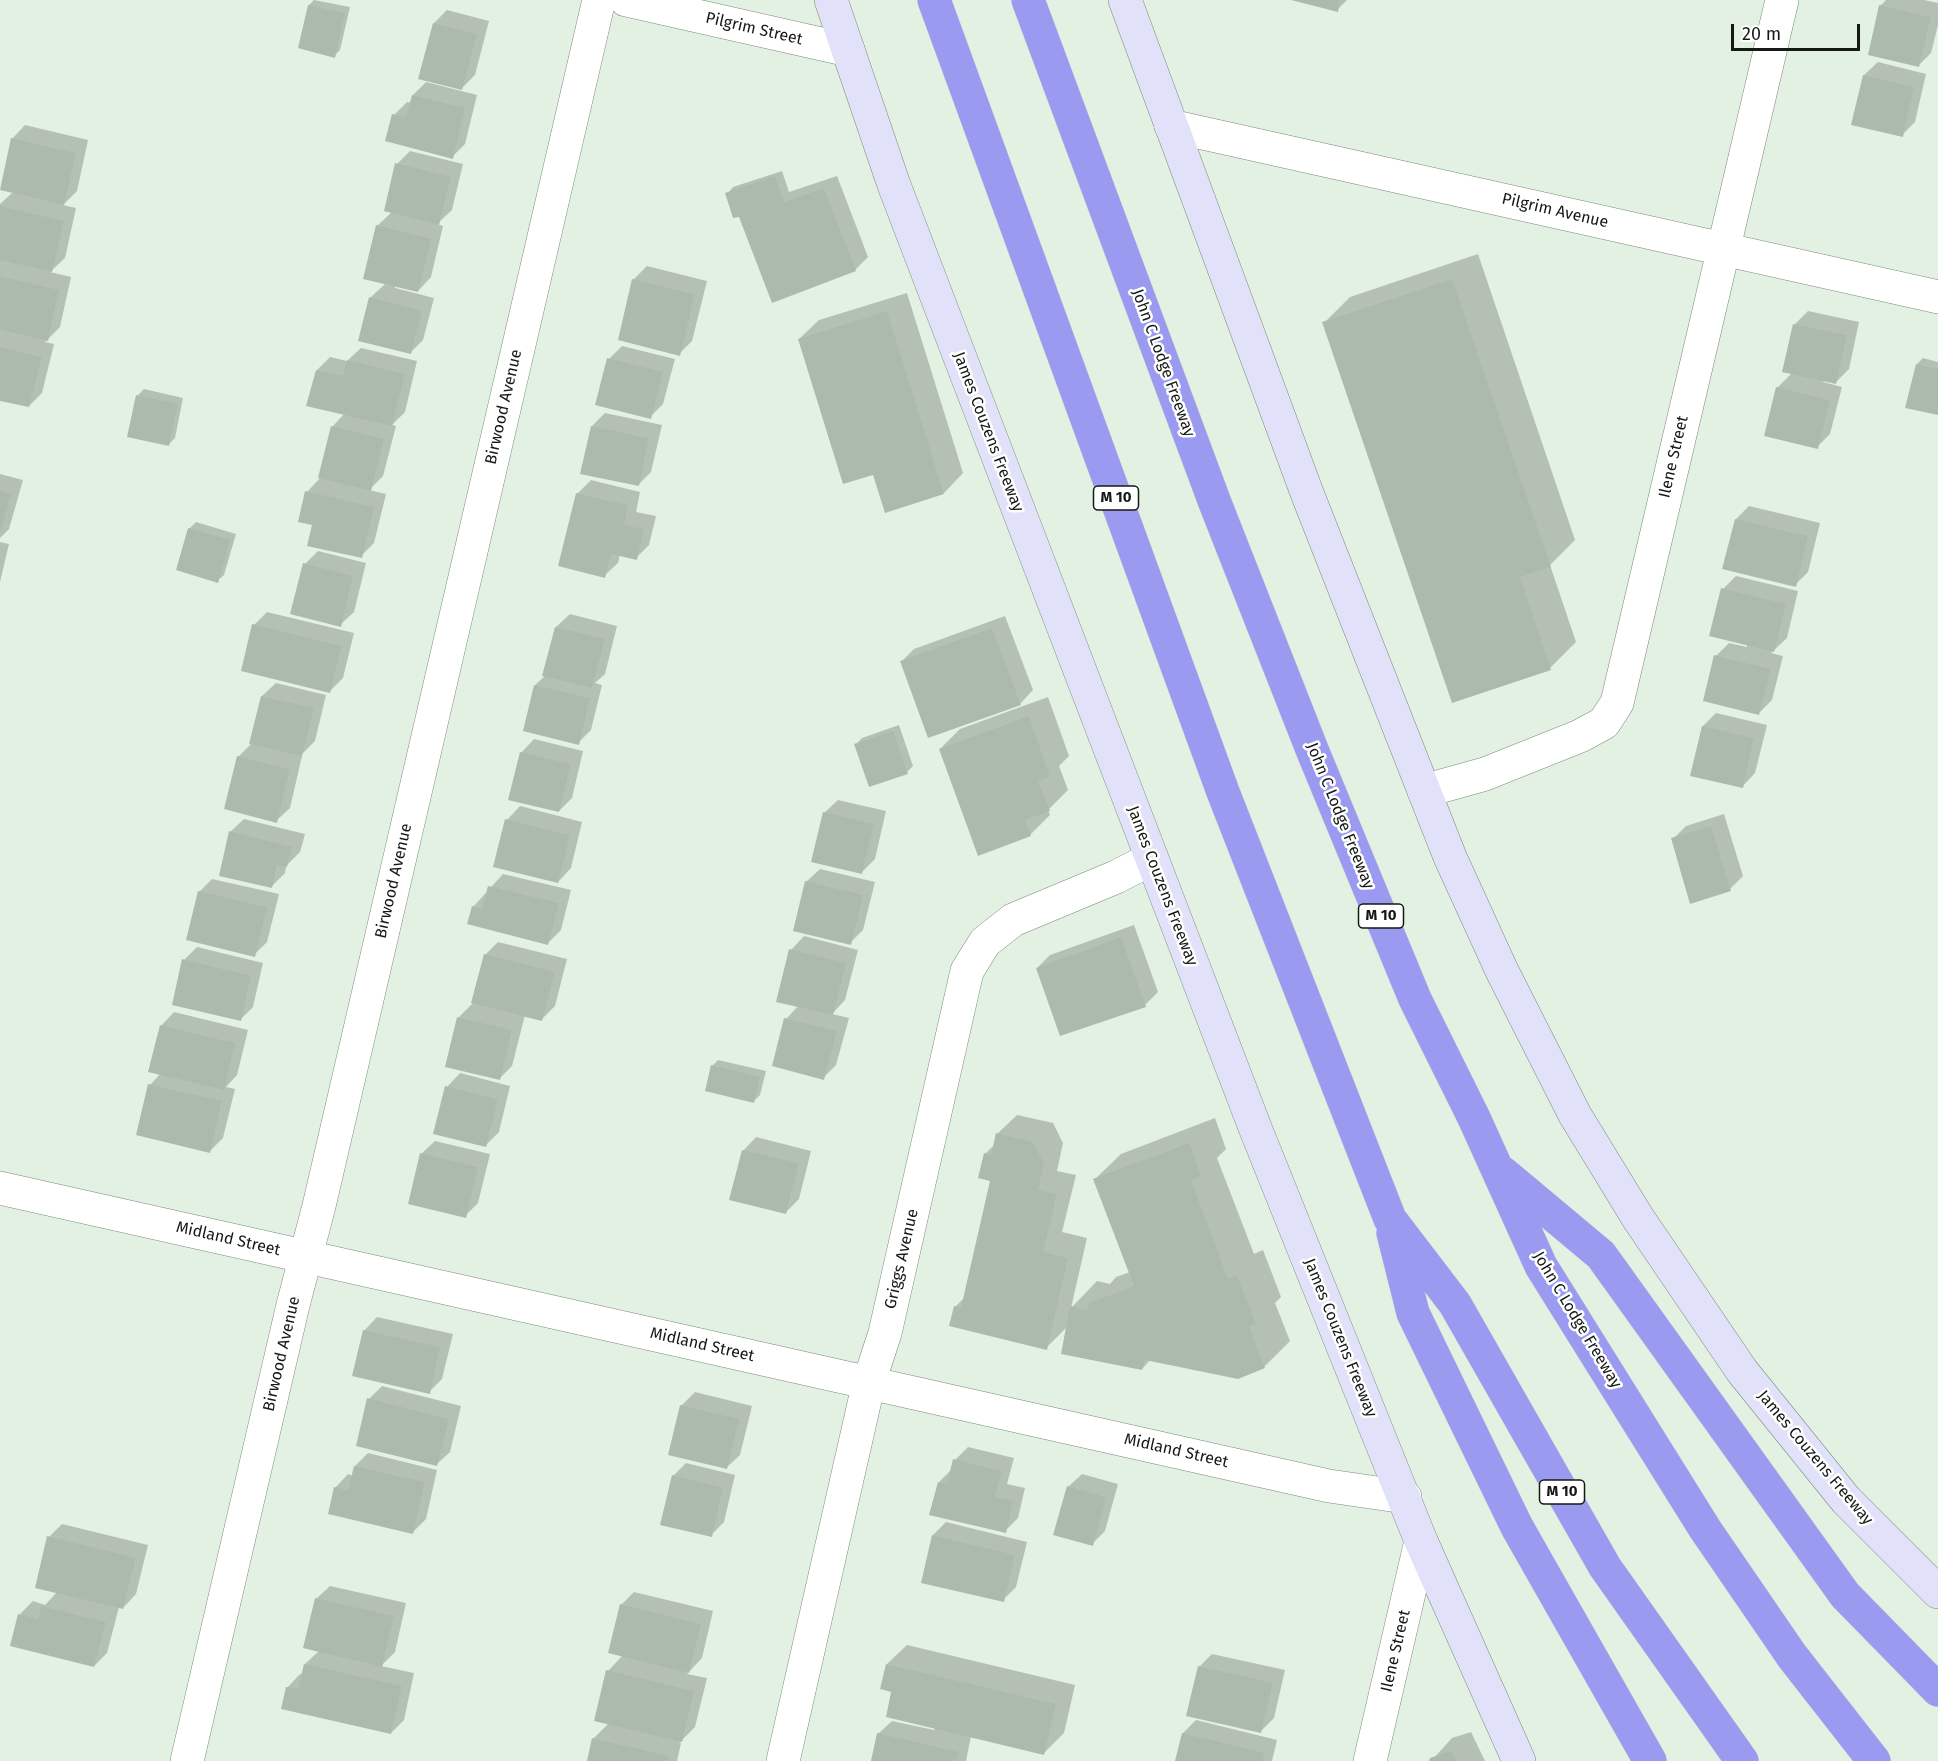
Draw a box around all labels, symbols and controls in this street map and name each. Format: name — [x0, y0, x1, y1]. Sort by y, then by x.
street label: Pilgrim Street — [704, 9, 804, 49]
scale bar — [1734, 12, 1863, 50]
text: 20 m — [1742, 23, 1781, 45]
street label: Pilgrim Avenue — [1500, 189, 1610, 233]
street label: John C Lodge Freeway — [1127, 286, 1199, 440]
street label: Birwood Avenue — [481, 348, 527, 466]
street label: James Couzens Freeway — [949, 349, 1027, 515]
street label: Ilene Street — [1655, 414, 1693, 500]
road number: M 10 — [1094, 486, 1138, 510]
street label: John C Lodge Freeway — [1302, 740, 1378, 892]
street label: James Couzens Freeway — [1123, 803, 1201, 969]
street label: Birwood Avenue — [371, 822, 417, 940]
road number: M 10 — [1358, 904, 1404, 928]
street label: Griggs Avenue — [881, 1207, 923, 1311]
street label: Midland Street — [174, 1218, 282, 1260]
street label: John C Lodge Freeway — [1529, 1248, 1625, 1392]
street label: James Couzens Freeway — [1299, 1256, 1381, 1420]
street label: Birwood Avenue — [259, 1295, 305, 1413]
street label: Midland Street — [648, 1324, 756, 1366]
street label: James Couzens Freeway — [1753, 1387, 1877, 1529]
street label: Midland Street — [1122, 1430, 1230, 1472]
road number: M 10 — [1540, 1480, 1584, 1504]
street label: Ilene Street — [1377, 1608, 1415, 1694]

